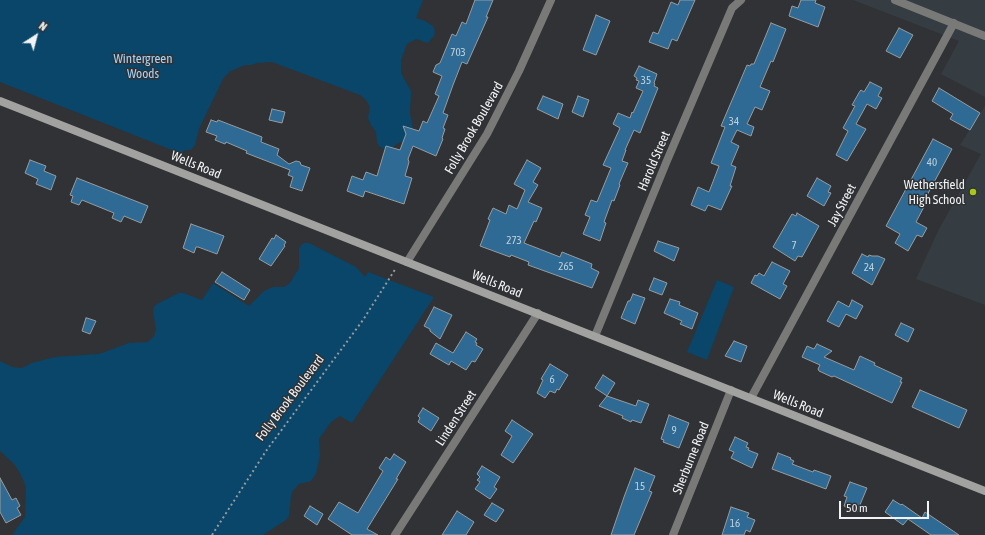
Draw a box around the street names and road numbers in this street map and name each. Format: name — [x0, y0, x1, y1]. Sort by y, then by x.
street label: Folly Brook Boulevard — [441, 79, 507, 177]
street label: Harold Street — [634, 129, 674, 193]
street label: Wells Road — [169, 148, 223, 182]
street label: Jay Street — [824, 181, 860, 229]
street label: Wells Road — [470, 267, 524, 301]
street label: Folly Brook Boulevard — [253, 352, 327, 444]
street label: Linden Street — [432, 387, 480, 449]
street label: Wells Road — [771, 387, 825, 421]
street label: Sherburne Road — [669, 420, 713, 496]

